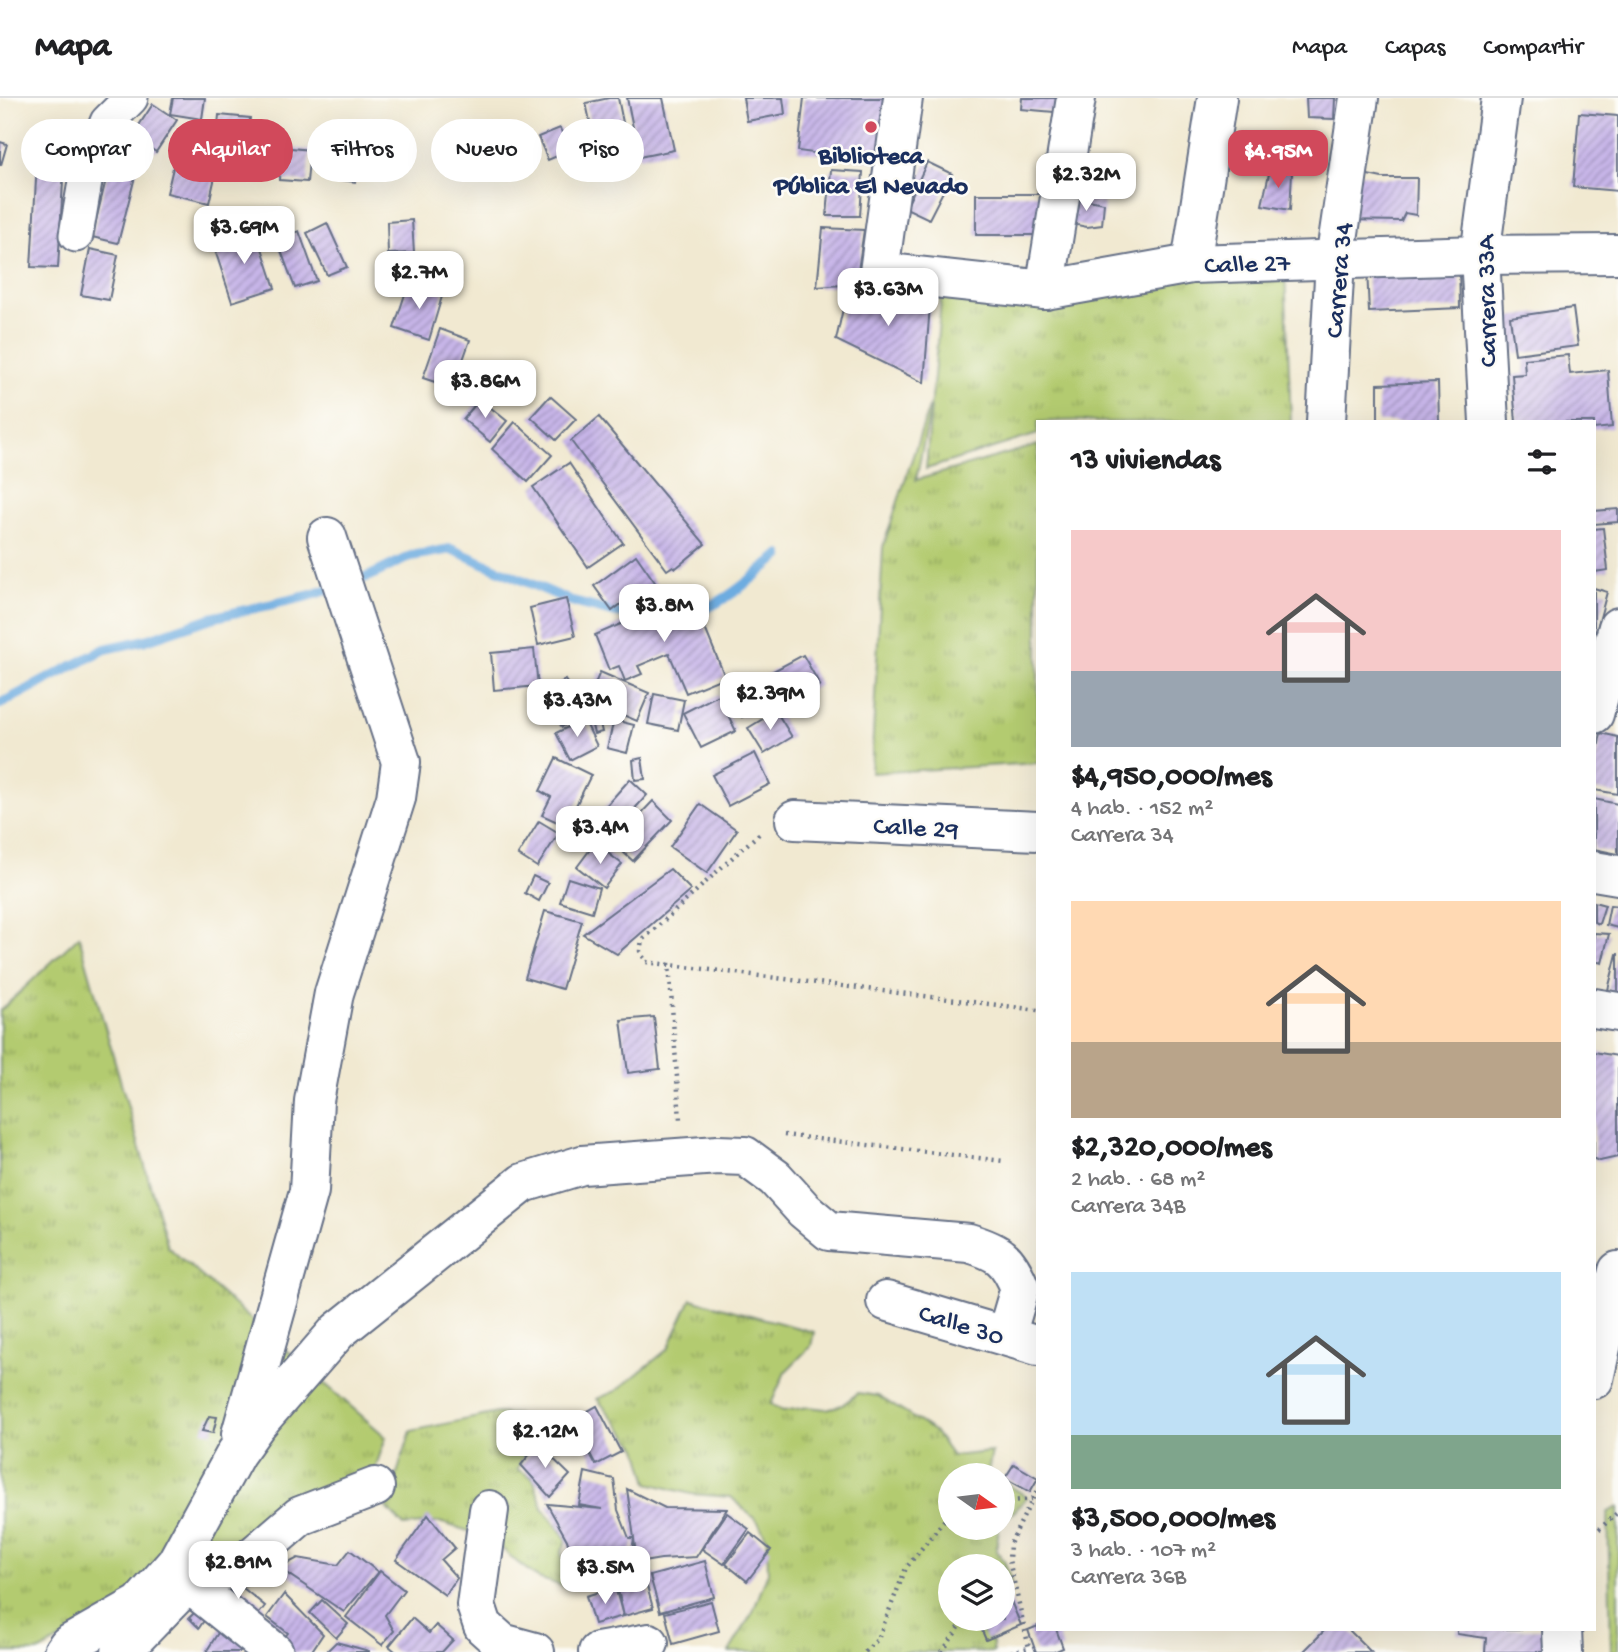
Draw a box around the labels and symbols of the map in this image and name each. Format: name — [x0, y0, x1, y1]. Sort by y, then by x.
marker: Biblioteca Pública El Nevado — [863, 119, 879, 135]
pin: $4.95M — [1221, 130, 1335, 190]
place label: Biblioteca Pública El Nevado — [772, 143, 969, 204]
pin: $2.32M — [1029, 153, 1143, 213]
pin: $3.69M — [187, 206, 301, 266]
street label: Carrera 34 — [1321, 221, 1362, 339]
street label: Carrera 33A — [1473, 233, 1506, 367]
street label: Calle 27 — [1204, 249, 1292, 283]
pin: $2.7M — [370, 252, 468, 311]
pin: $3.63M — [831, 268, 945, 328]
pin: $3.86M — [428, 360, 542, 420]
pin: $3.8M — [615, 584, 713, 644]
pin: $2.39M — [713, 672, 827, 732]
pin: $3.43M — [520, 680, 634, 739]
pin: $3.4M — [551, 806, 649, 866]
street label: Calle 29 — [872, 813, 959, 848]
street label: Calle 30 — [914, 1300, 1007, 1355]
pin: $2.12M — [488, 1410, 602, 1470]
north arrow — [938, 1463, 1015, 1540]
pin: $2.81M — [181, 1542, 295, 1601]
pin: $3.5M — [556, 1546, 654, 1606]

